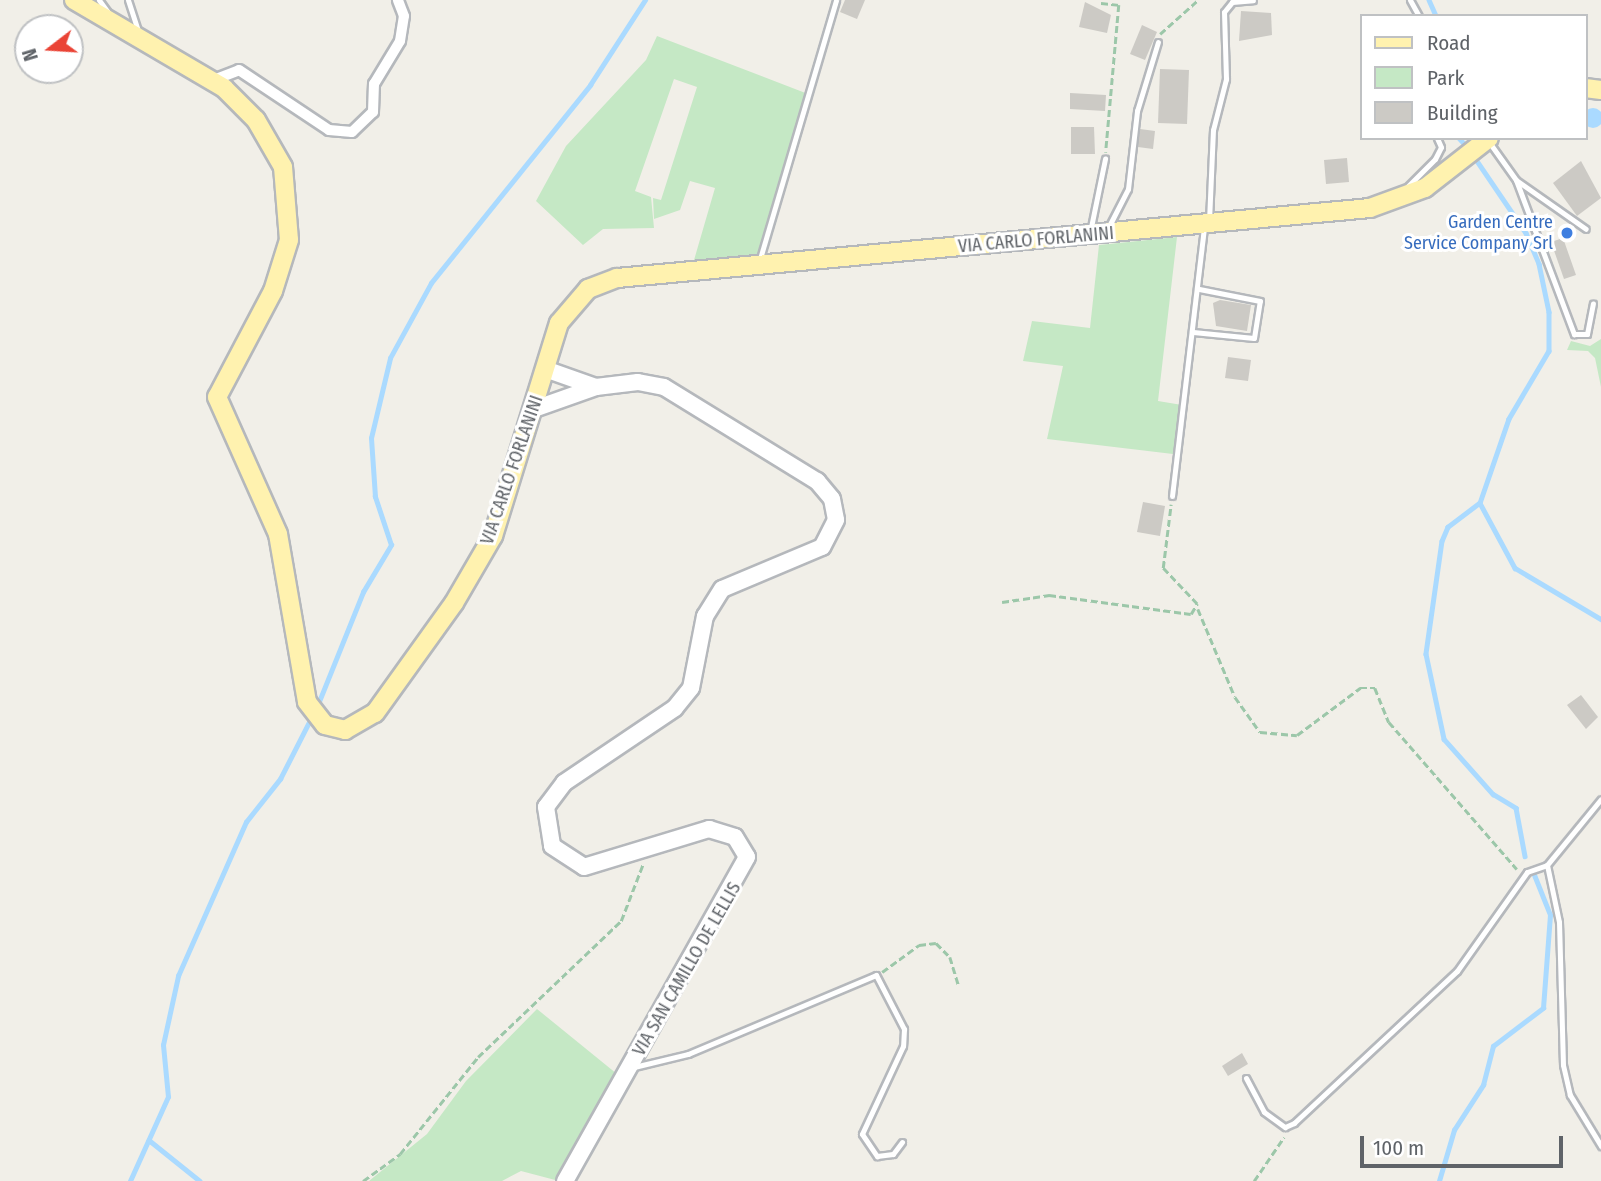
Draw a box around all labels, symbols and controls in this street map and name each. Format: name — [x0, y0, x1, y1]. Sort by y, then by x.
north arrow — [14, 14, 84, 84]
legend — [1360, 14, 1587, 140]
text: Road — [1427, 30, 1471, 56]
text: N — [18, 46, 43, 64]
text: Park — [1427, 65, 1464, 91]
text: Building — [1427, 100, 1498, 126]
place label: Garden Centre Service Company Srl — [1404, 212, 1553, 255]
street label: VIA CARLO FORLANINI — [957, 222, 1115, 258]
marker: Garden Centre Service Company Srl — [1559, 225, 1575, 241]
street label: VIA CARLO FORLANINI — [476, 393, 548, 547]
street label: VIA SAN CAMILLO DE LELLIS — [628, 878, 746, 1060]
scale bar — [1363, 1122, 1566, 1166]
text: 100 m — [1373, 1135, 1424, 1161]

